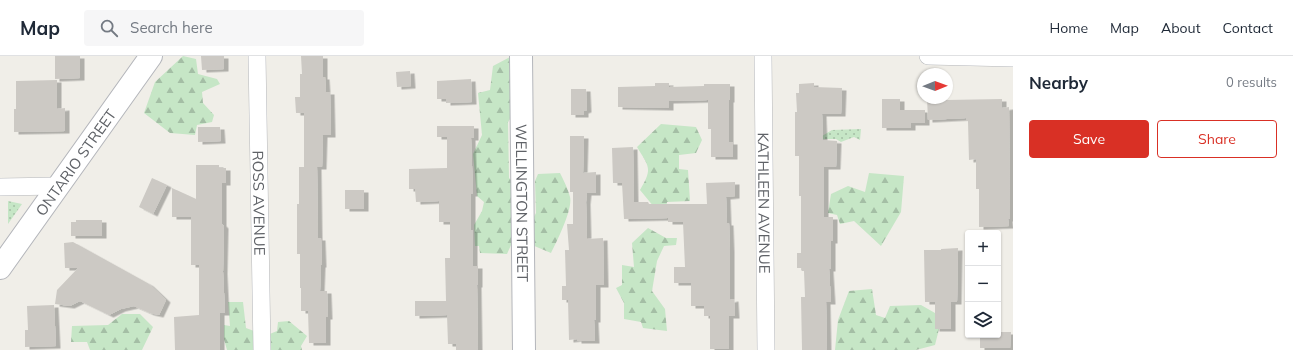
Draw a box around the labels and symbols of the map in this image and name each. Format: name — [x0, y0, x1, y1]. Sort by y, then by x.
north arrow — [917, 68, 953, 104]
street label: ONTARIO STREET — [31, 105, 120, 219]
street label: WELLINGTON STREET — [512, 124, 533, 282]
street label: KATHLEEN AVENUE — [754, 132, 775, 274]
street label: ROSS AVENUE — [249, 150, 270, 256]

